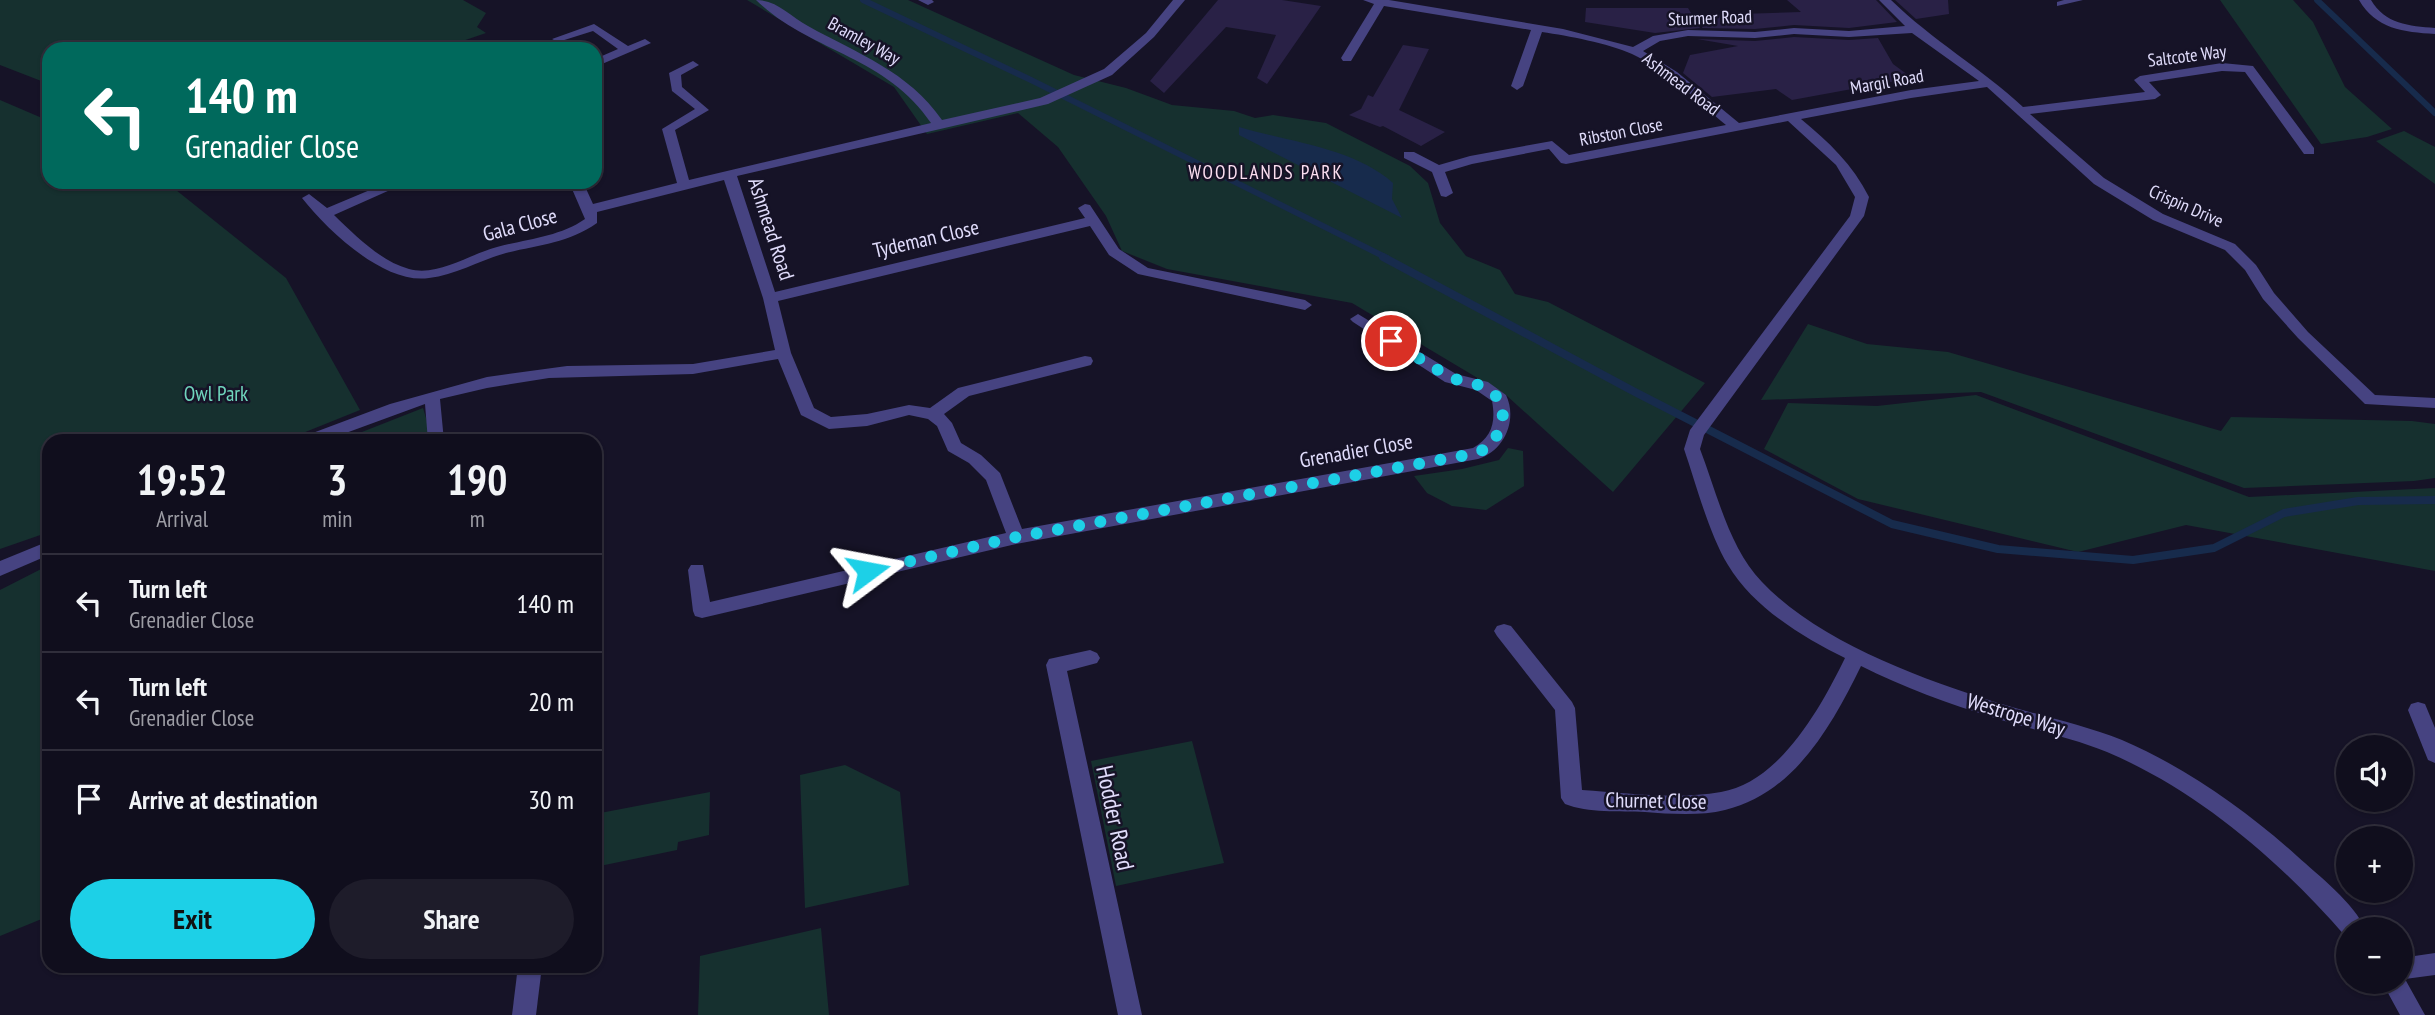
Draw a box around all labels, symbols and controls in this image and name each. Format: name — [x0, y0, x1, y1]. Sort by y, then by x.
street label: Sturmer Road — [1668, 5, 1752, 30]
street label: Bramley Way — [824, 11, 905, 70]
street label: Saltcote Way — [2146, 39, 2228, 72]
street label: Ashmead Road — [1638, 47, 1725, 120]
text: 140 m — [185, 63, 298, 127]
street label: Margil Road — [1848, 64, 1925, 99]
icon: left — [70, 70, 161, 161]
street label: Ribston Close — [1577, 112, 1665, 151]
text: Grenadier Close — [185, 125, 359, 167]
district label: WOODLANDS PARK — [1188, 160, 1344, 184]
street label: Ashmead Road — [742, 174, 801, 284]
street label: Crispin Drive — [2145, 179, 2227, 232]
street label: Gala Close — [480, 202, 560, 247]
street label: Tydeman Close — [870, 213, 982, 264]
pin — [1361, 311, 1421, 371]
icon: arrive — [1372, 322, 1410, 360]
park label: Owl Park — [184, 380, 248, 407]
street label: Grenadier Close — [1297, 427, 1415, 474]
text: 19:52 — [137, 452, 228, 507]
text: 3 — [327, 452, 347, 507]
text: 190 — [447, 452, 507, 507]
text: Arrival — [156, 504, 208, 533]
text: min — [322, 504, 352, 533]
text: m — [470, 504, 485, 533]
position arrow — [831, 534, 905, 608]
text: Turn left — [129, 572, 207, 605]
icon: left — [70, 584, 108, 622]
text: 140 m — [516, 587, 574, 620]
text: Grenadier Close — [129, 605, 254, 634]
text: Turn left — [129, 670, 207, 703]
icon: left — [70, 682, 108, 720]
text: 20 m — [528, 685, 574, 718]
street label: Westrope Way — [1964, 687, 2069, 742]
text: Grenadier Close — [129, 703, 254, 732]
map controls — [2336, 735, 2413, 994]
button: sound — [2336, 735, 2413, 812]
street label: Hodder Road — [1089, 763, 1142, 873]
icon: arrive — [70, 780, 108, 818]
text: Arrive at destination — [129, 783, 318, 816]
text: 30 m — [528, 783, 574, 816]
street label: Churnet Close — [1605, 786, 1707, 815]
button: + — [2336, 826, 2413, 903]
button: Exit — [70, 879, 315, 959]
button: Share — [329, 879, 574, 959]
button: − — [2336, 917, 2413, 994]

